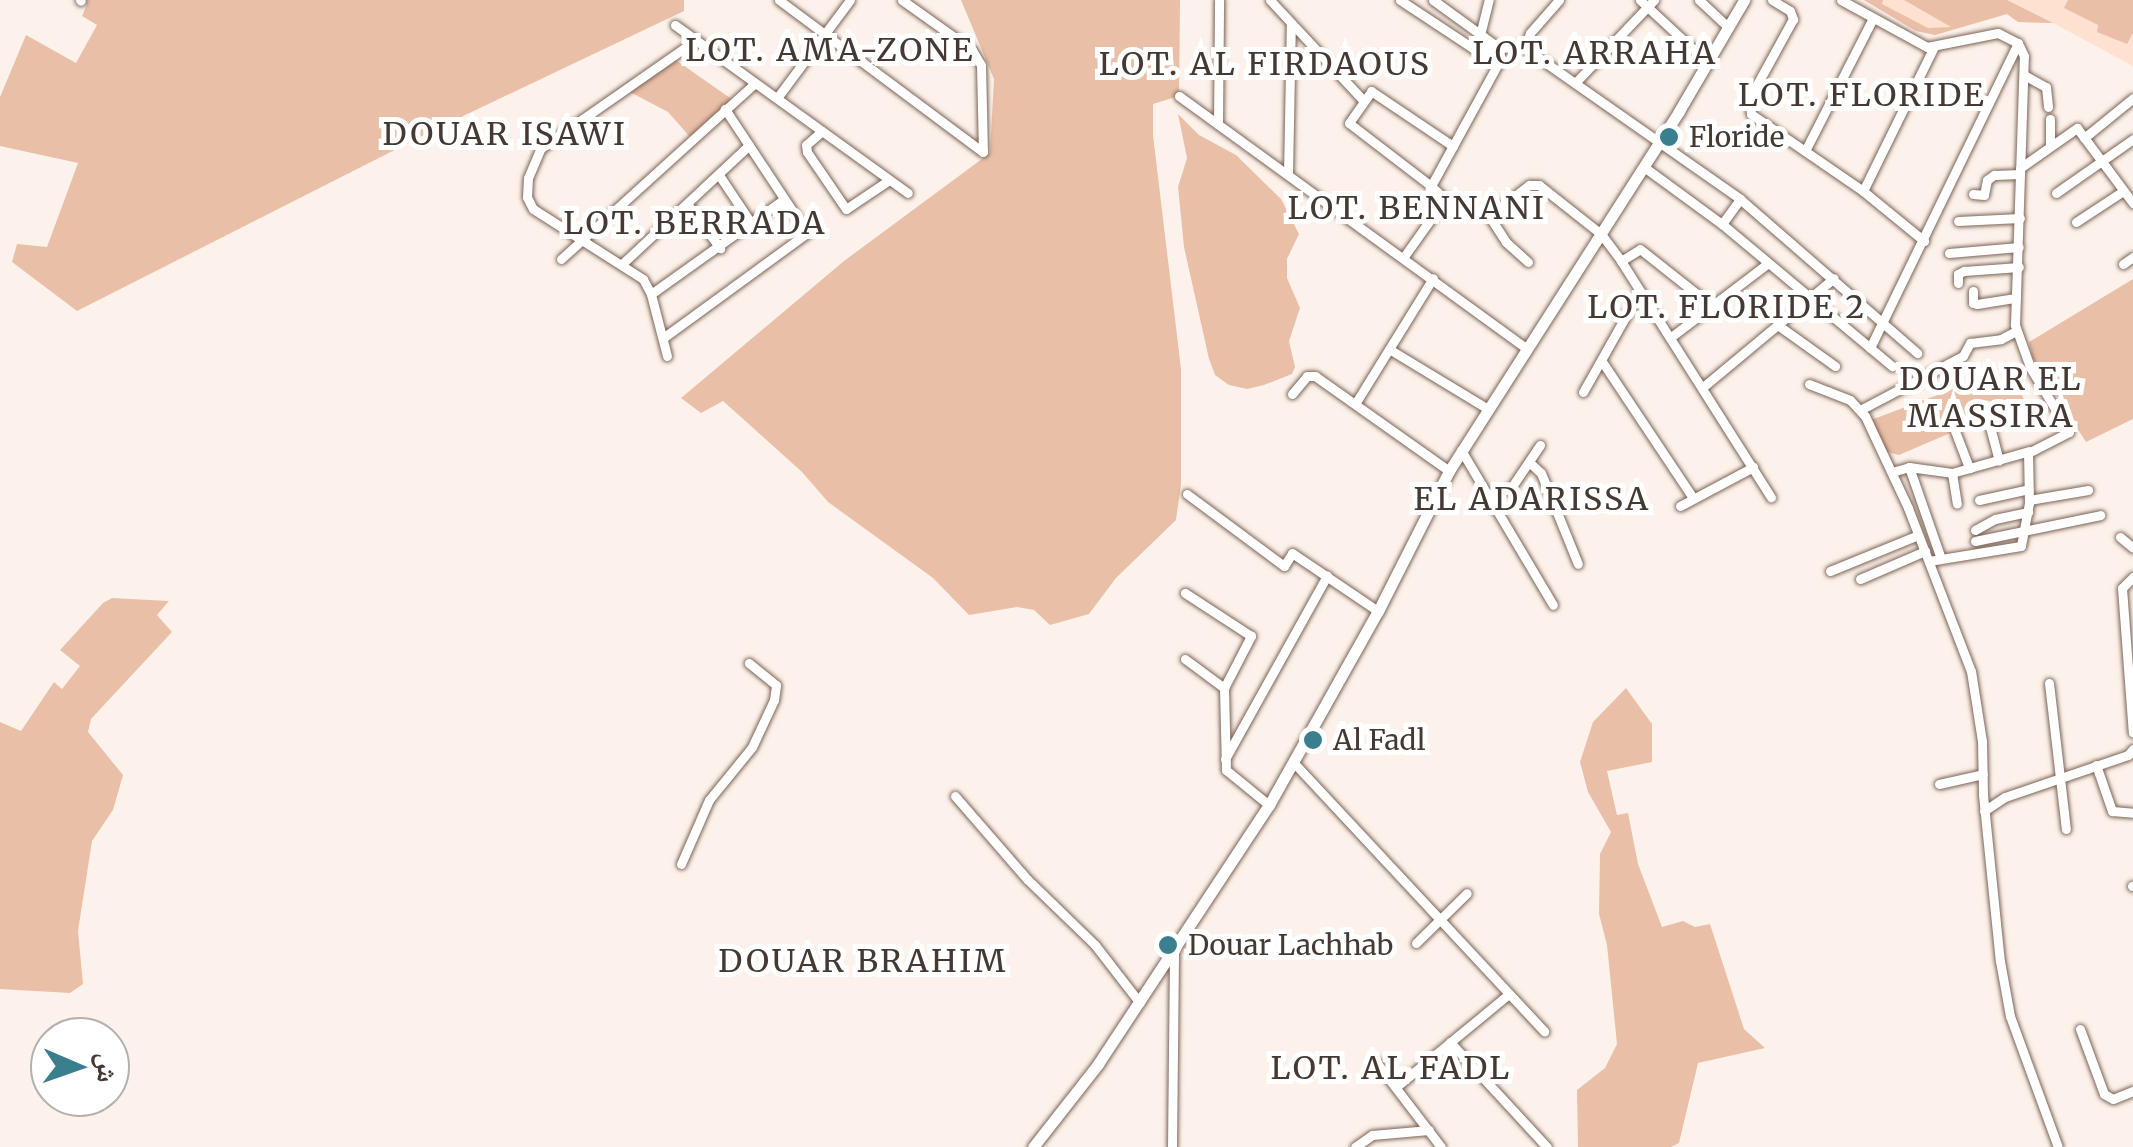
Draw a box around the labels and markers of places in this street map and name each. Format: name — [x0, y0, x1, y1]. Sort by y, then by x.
place label: Floride — [1689, 120, 1784, 154]
marker: Floride — [1658, 126, 1680, 148]
place label: Al Fadl — [1333, 723, 1425, 757]
marker: Al Fadl — [1302, 729, 1324, 751]
place label: Douar Lachhab — [1188, 928, 1393, 962]
marker: Douar Lachhab — [1157, 934, 1179, 956]

